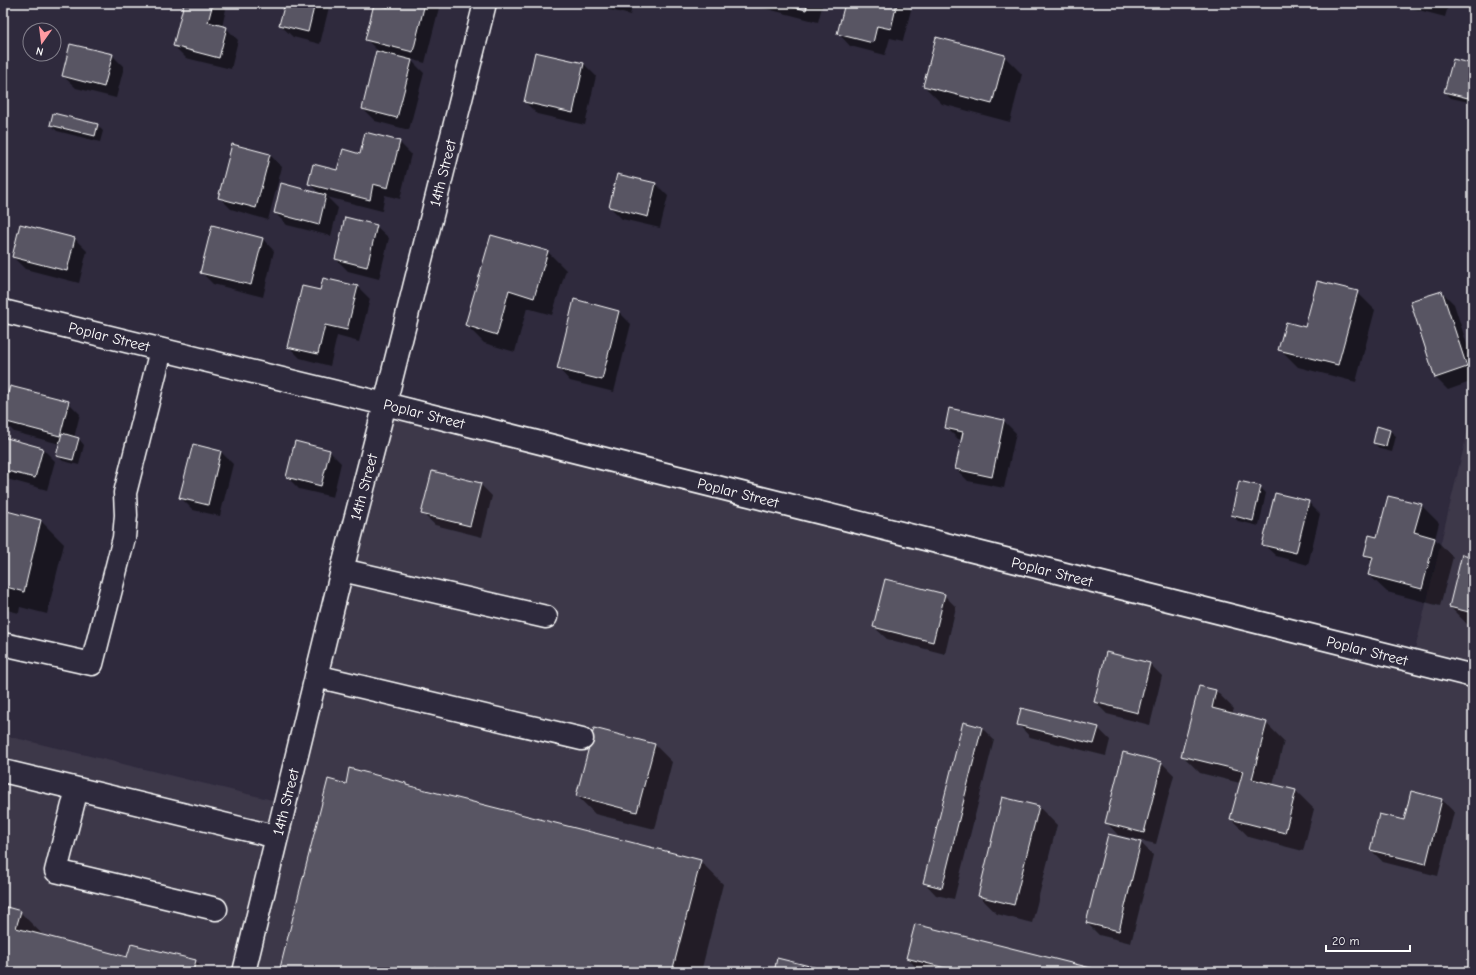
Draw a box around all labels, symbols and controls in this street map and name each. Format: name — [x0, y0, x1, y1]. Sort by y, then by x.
north arrow — [22, 22, 62, 62]
text: N — [35, 44, 45, 58]
street label: 14th Street — [426, 137, 460, 208]
street label: Poplar Street — [66, 318, 152, 356]
street label: Poplar Street — [381, 395, 467, 433]
street label: 14th Street — [346, 451, 382, 522]
street label: Poplar Street — [695, 474, 781, 512]
street label: Poplar Street — [1009, 553, 1095, 591]
street label: Poplar Street — [1324, 632, 1410, 670]
street label: 14th Street — [269, 766, 303, 837]
scale bar — [1326, 927, 1410, 953]
text: 20 m — [1332, 934, 1360, 948]

